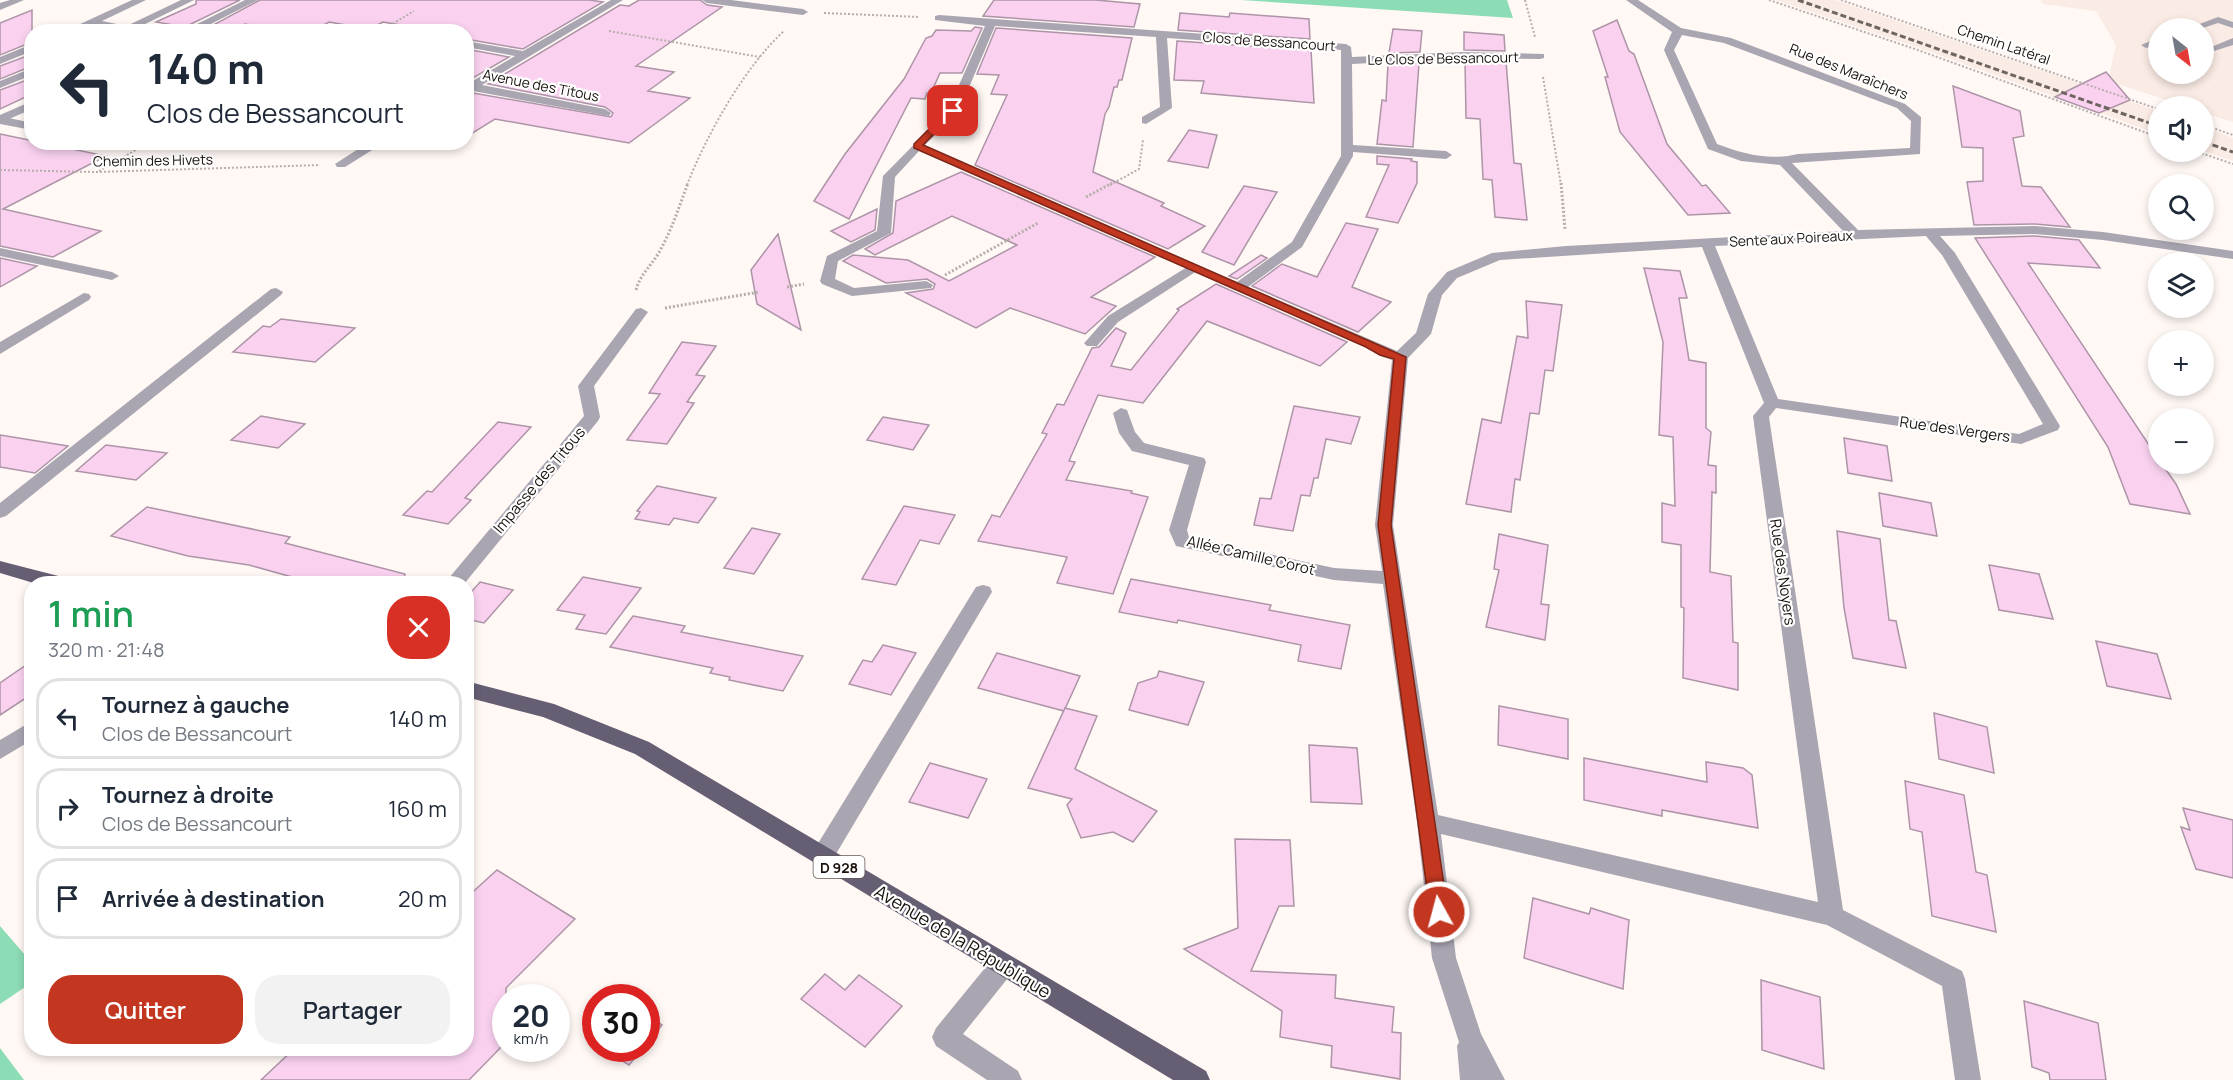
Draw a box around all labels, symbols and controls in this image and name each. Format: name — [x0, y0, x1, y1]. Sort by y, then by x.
north arrow — [2148, 18, 2214, 84]
map controls — [2148, 18, 2214, 474]
street label: Chemin Latéral — [1955, 19, 2053, 69]
street label: Clos de Bessancourt — [1202, 27, 1337, 55]
text: 140 m — [147, 39, 265, 97]
street label: Rue des Maraîchers — [1787, 39, 1911, 103]
street label: Le Clos de Bessancourt — [1367, 47, 1519, 69]
icon: left — [48, 48, 126, 126]
street label: Avenue des Titous — [481, 64, 601, 106]
pin — [927, 85, 978, 136]
text: Clos de Bessancourt — [147, 94, 404, 131]
icon: arrive — [936, 94, 969, 127]
button: sound — [2148, 96, 2214, 162]
street label: Chemin des Hivets — [93, 149, 213, 171]
button: search — [2148, 174, 2214, 240]
street label: Sente aux Poireaux — [1729, 225, 1854, 251]
button: layers — [2148, 252, 2214, 318]
button: + — [2148, 330, 2214, 396]
button: − — [2148, 408, 2214, 474]
street label: Rue des Vergers — [1898, 411, 2012, 447]
street label: Impasse des Titous — [488, 422, 590, 538]
street label: Rue des Noyers — [1765, 518, 1801, 626]
street label: Allée Camille Corot — [1185, 530, 1317, 580]
text: 1 min — [48, 589, 134, 638]
button: close — [387, 596, 450, 659]
text: 320 m · 21:48 — [48, 636, 165, 663]
text: Tournez à gauche — [102, 690, 289, 720]
icon: left — [51, 702, 84, 735]
text: 140 m — [389, 704, 447, 734]
text: Clos de Bessancourt — [102, 720, 292, 747]
text: Tournez à droite — [102, 780, 274, 810]
icon: right — [51, 792, 84, 825]
text: 160 m — [388, 794, 447, 824]
text: Clos de Bessancourt — [102, 810, 292, 837]
road number: D 928 — [814, 856, 864, 878]
street label: Avenue de la République — [870, 879, 1056, 1003]
position arrow — [1407, 880, 1471, 944]
icon: arrive — [51, 882, 84, 915]
text: Arrivée à destination — [102, 884, 325, 914]
text: 20 m — [398, 884, 447, 914]
button: Quitter — [48, 975, 243, 1044]
button: Partager — [255, 975, 450, 1044]
speed limit sign: 30 — [582, 984, 660, 1062]
text: 20 — [512, 995, 550, 1036]
text: km/h — [514, 1028, 548, 1049]

